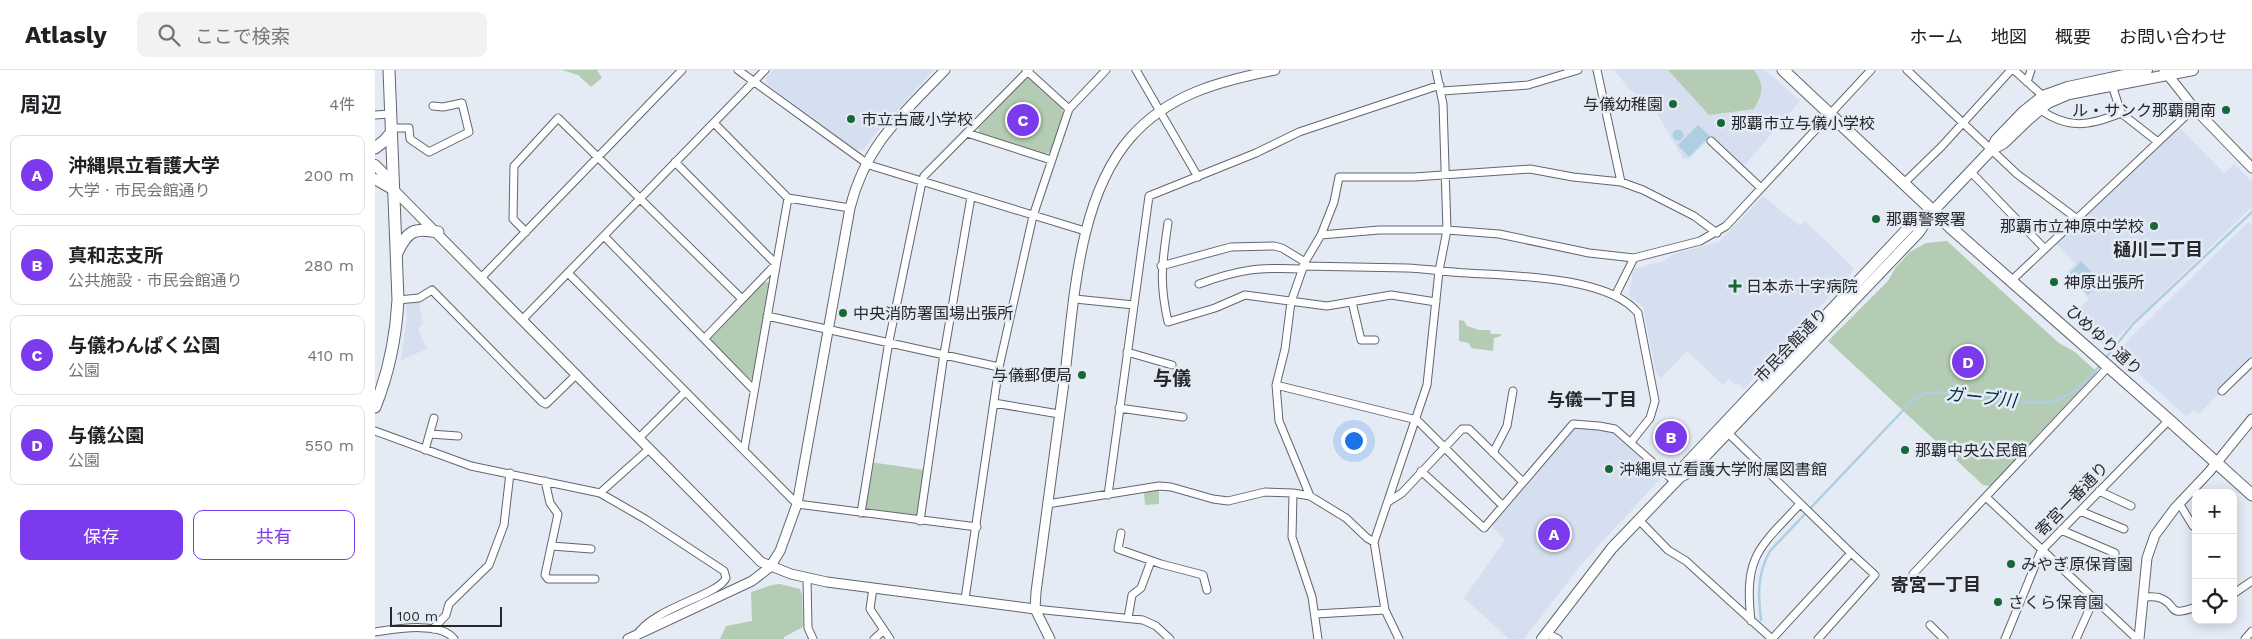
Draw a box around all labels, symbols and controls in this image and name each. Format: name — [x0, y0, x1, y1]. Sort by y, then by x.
search box — [137, 12, 487, 57]
text: Atlasly — [25, 21, 107, 49]
icon: search — [155, 21, 183, 49]
text: ここで検索 — [195, 25, 290, 48]
text: ホーム — [1910, 26, 1963, 47]
text: 地図 — [1991, 26, 2027, 47]
text: 概要 — [2055, 26, 2091, 47]
text: お問い合わせ — [2119, 26, 2227, 47]
text: 周辺 — [20, 92, 62, 117]
text: 4件 — [329, 95, 355, 114]
place label: 与儀幼稚園 — [1583, 95, 1663, 114]
marker: 与儀幼稚園 — [1667, 98, 1679, 110]
pin: C — [1007, 101, 1039, 139]
place label: ル・サンク那覇開南 — [2072, 101, 2216, 120]
marker: ル・サンク那覇開南 — [2220, 104, 2232, 116]
place label: 市立古蔵小学校 — [861, 110, 973, 129]
marker: 市立古蔵小学校 — [845, 113, 857, 125]
place label: 那覇市立与儀小学校 — [1731, 114, 1875, 133]
marker: 那覇市立与儀小学校 — [1715, 117, 1727, 129]
text: 沖縄県立看護大学 — [68, 154, 220, 177]
text: A — [32, 166, 42, 185]
text: 200 m — [304, 166, 354, 185]
text: 大学 · 市民会館通り — [68, 181, 211, 200]
place label: 那覇警察署 — [1886, 210, 1966, 229]
marker: 那覇警察署 — [1870, 213, 1882, 225]
place label: 那覇市立神原中学校 — [2000, 217, 2144, 236]
marker: 那覇市立神原中学校 — [2148, 220, 2160, 232]
district label: 樋川二丁目 — [2113, 239, 2203, 260]
text: 真和志支所 — [68, 244, 163, 267]
text: B — [32, 256, 42, 275]
text: 280 m — [304, 256, 354, 275]
text: 公共施設 · 市民会館通り — [68, 271, 243, 290]
place label: 神原出張所 — [2064, 273, 2144, 292]
marker: 神原出張所 — [2048, 276, 2060, 288]
place label: 日本赤十字病院 — [1746, 277, 1858, 296]
marker: 日本赤十字病院 — [1728, 279, 1742, 293]
street label: ひめゆり通り — [2062, 301, 2146, 379]
place label: 中央消防署国場出張所 — [853, 304, 1013, 323]
street label: 市民会館通り — [1751, 304, 1831, 386]
marker: 中央消防署国場出張所 — [837, 307, 849, 319]
text: 与儀わんぱく公園 — [68, 334, 220, 357]
pin: D — [1952, 343, 1984, 381]
text: C — [32, 346, 42, 365]
text: 410 m — [308, 346, 354, 365]
text: 公園 — [68, 361, 100, 380]
place label: 与儀郵便局 — [992, 366, 1072, 385]
district label: 与儀 — [1153, 367, 1191, 390]
marker: 与儀郵便局 — [1076, 369, 1088, 381]
water label: ガーブ川 — [1945, 383, 2019, 411]
district label: 与儀一丁目 — [1547, 389, 1637, 410]
pin: B — [1655, 418, 1687, 456]
text: 与儀公園 — [68, 424, 144, 447]
your location — [1341, 428, 1367, 454]
text: D — [31, 436, 43, 455]
text: 550 m — [305, 436, 354, 455]
place label: 那覇中央公民館 — [1915, 441, 2027, 460]
marker: 那覇中央公民館 — [1899, 444, 1911, 456]
text: 公園 — [68, 451, 100, 470]
street label: 寄宮一番通り — [2032, 458, 2112, 540]
place label: 沖縄県立看護大学附属図書館 — [1619, 460, 1827, 479]
marker: 沖縄県立看護大学附属図書館 — [1603, 463, 1615, 475]
map controls — [2192, 489, 2237, 624]
button: + — [2192, 489, 2237, 534]
button: 保存 — [20, 510, 183, 560]
button: 共有 — [193, 510, 355, 560]
pin: A — [1538, 515, 1570, 553]
button: − — [2192, 534, 2237, 579]
place label: みやぎ原保育園 — [2021, 555, 2133, 574]
marker: みやぎ原保育園 — [2005, 558, 2017, 570]
district label: 寄宮一丁目 — [1891, 574, 1981, 595]
button: locate — [2192, 579, 2237, 624]
place label: さくら保育園 — [2008, 593, 2104, 612]
marker: さくら保育園 — [1992, 596, 2004, 608]
scale bar — [390, 604, 503, 627]
text: 100 m — [397, 608, 438, 624]

